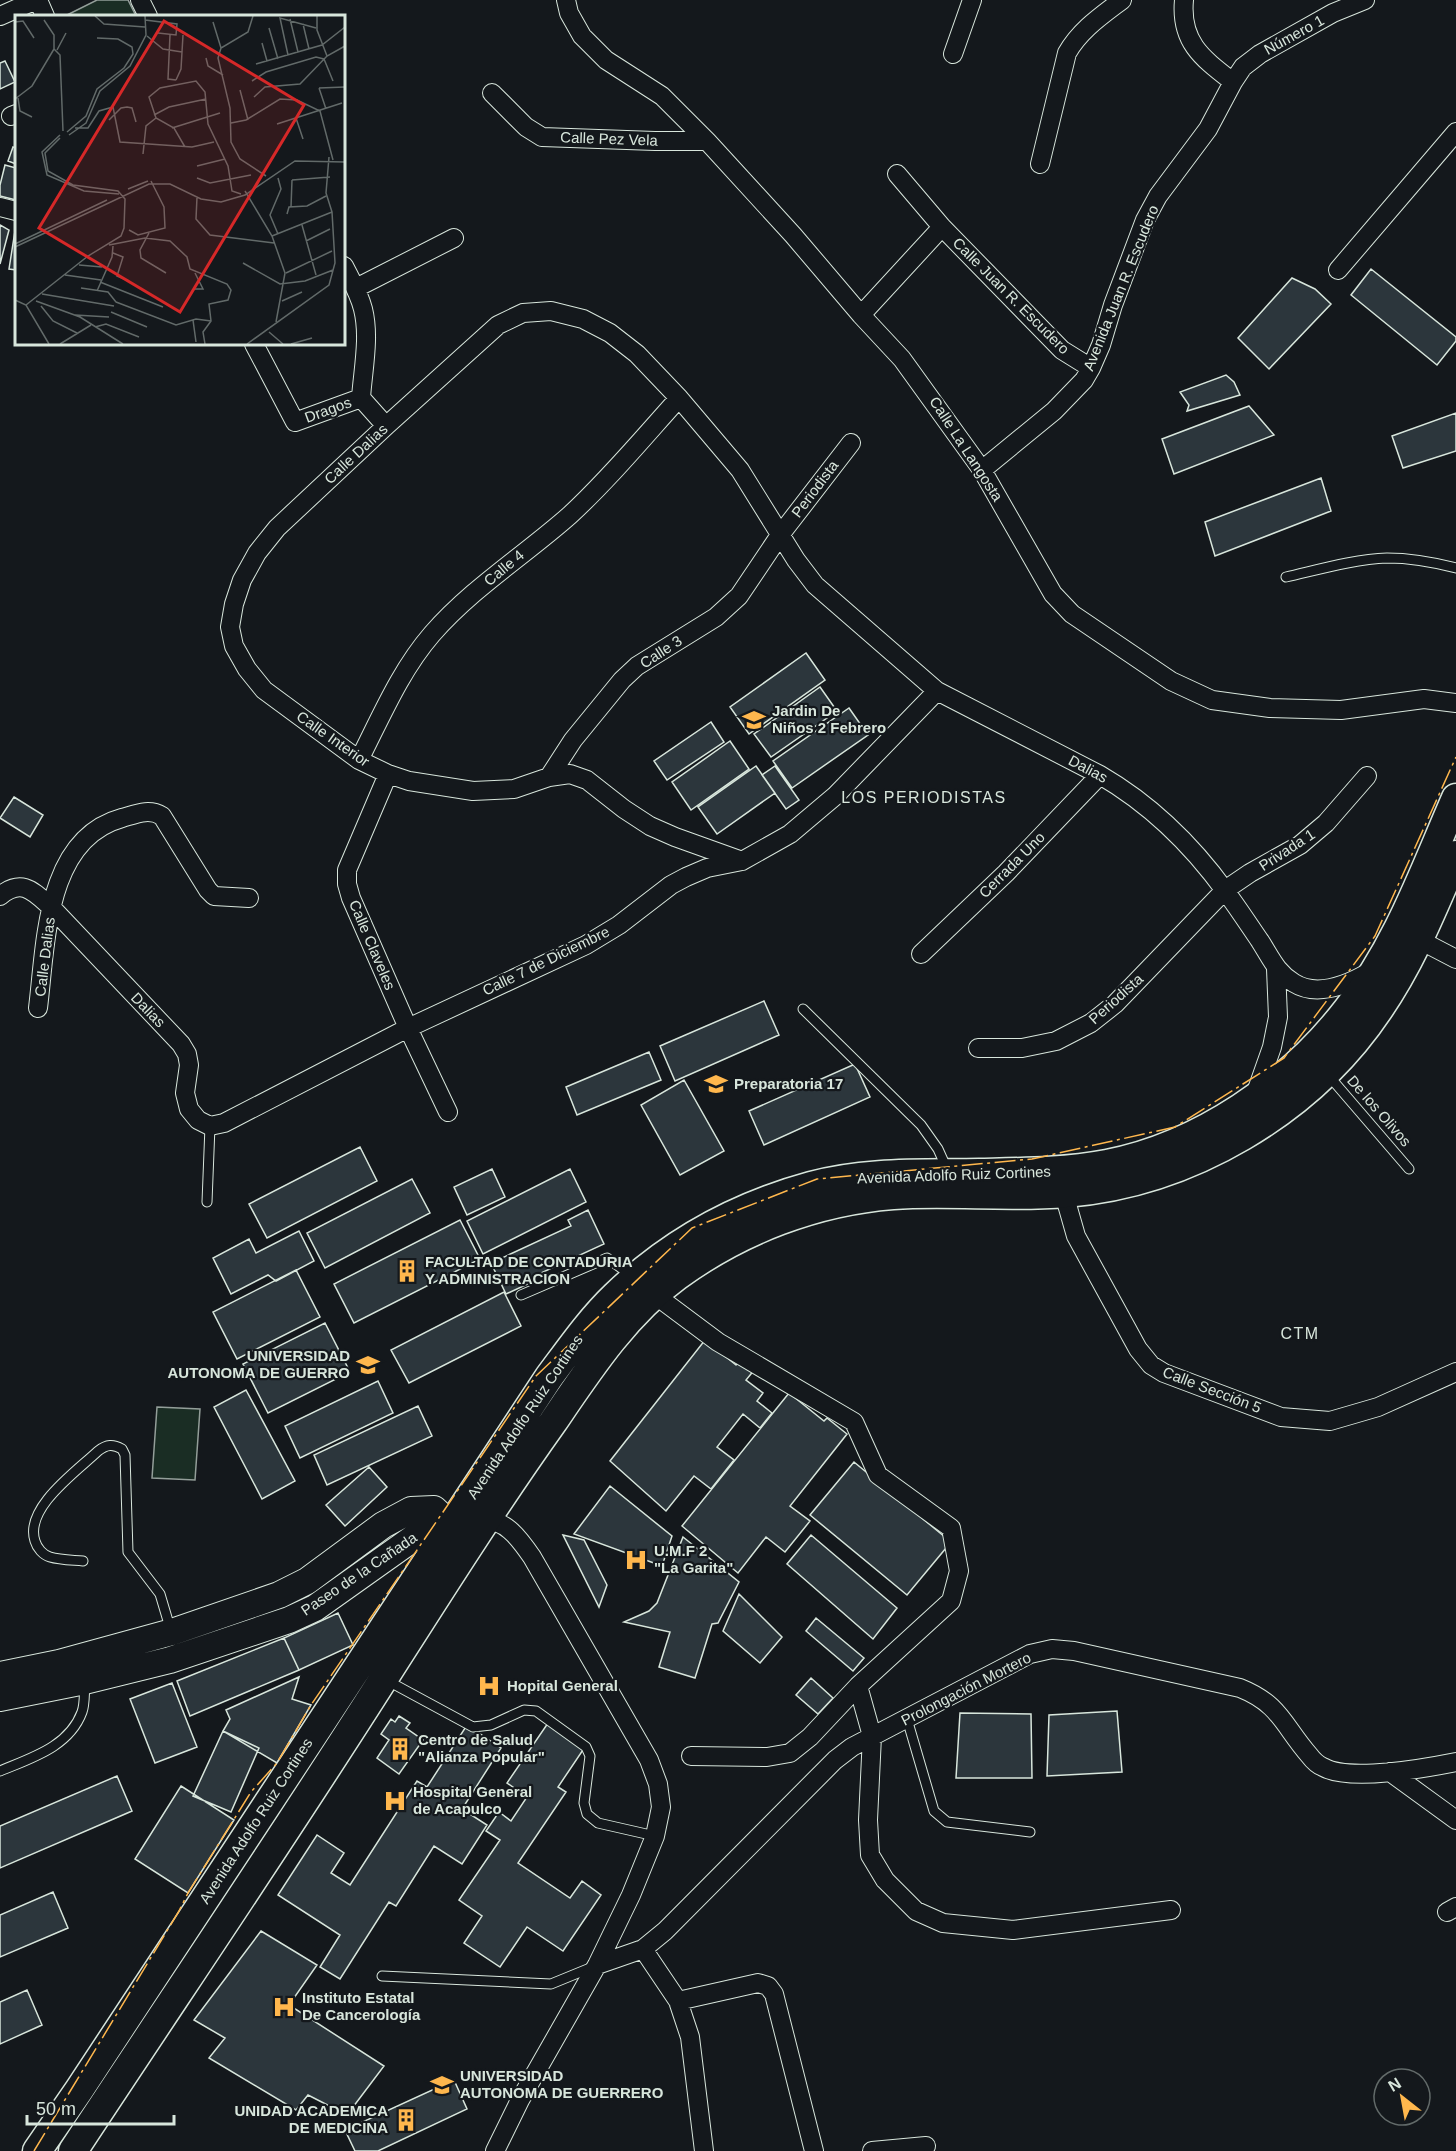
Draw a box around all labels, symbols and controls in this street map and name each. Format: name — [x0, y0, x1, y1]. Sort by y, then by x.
street label: Número 1 — [1261, 11, 1327, 58]
inset map — [15, 15, 345, 345]
street label: Calle Pez Vela — [560, 128, 659, 149]
street label: Avenida Juan R. Escudero — [1079, 202, 1162, 373]
street label: Calle Juan R. Escudero — [950, 234, 1073, 357]
street label: Dragos — [302, 393, 353, 426]
street label: Calle La Langosta — [926, 393, 1007, 505]
street label: Calle Dalias — [321, 420, 391, 487]
street label: Periodista — [788, 456, 842, 520]
street label: Calle 4 — [480, 546, 527, 589]
street label: Calle 3 — [637, 632, 685, 671]
place label: Jardin De Niños 2 Febrero — [772, 702, 886, 736]
street label: Calle Interior — [294, 707, 373, 770]
school or university icon: Jardin De Niños 2 Febrero — [741, 707, 767, 733]
street label: Dalias — [1066, 751, 1111, 786]
district label: LOS PERIODISTAS — [841, 789, 1007, 806]
street label: Privada 1 — [1256, 825, 1318, 874]
street label: Cerrada Uno — [975, 828, 1048, 901]
street label: Calle Claveles — [346, 897, 399, 992]
street label: Calle Dalias — [31, 916, 58, 998]
street label: Calle 7 de Diciembre — [479, 922, 612, 999]
street label: Periodista — [1085, 970, 1147, 1027]
street label: Dalias — [128, 989, 169, 1031]
school or university icon: Preparatoria 17 — [703, 1071, 729, 1097]
street label: De los Olivos — [1344, 1072, 1415, 1150]
place label: Preparatoria 17 — [734, 1075, 843, 1092]
street label: Avenida Adolfo Ruiz Cortines — [857, 1163, 1051, 1186]
place label: FACULTAD DE CONTADURIA Y ADMINISTRACION — [425, 1253, 633, 1287]
building icon: FACULTAD DE CONTADURIA Y ADMINISTRACION — [394, 1258, 420, 1284]
district label: CTM — [1280, 1325, 1320, 1342]
street label: Avenida Adolfo Ruiz Cortines — [463, 1332, 586, 1502]
place label: UNIVERSIDAD AUTONOMA DE GUERRO — [167, 1347, 350, 1381]
school or university icon: UNIVERSIDAD AUTONOMA DE GUERRO — [355, 1352, 381, 1378]
street label: Calle Sección 5 — [1160, 1363, 1264, 1416]
street label: Paseo de la Cañada — [298, 1528, 420, 1619]
place label: U.M.F 2 "La Garita" — [654, 1542, 733, 1576]
hospital icon: U.M.F 2 "La Garita" — [623, 1547, 649, 1573]
street label: Prolongación Mortero — [898, 1648, 1034, 1729]
hospital icon: Hopital General — [476, 1673, 502, 1699]
place label: Hopital General — [507, 1677, 618, 1694]
place label: Centro de Salud "Alianza Popular" — [418, 1731, 545, 1765]
street label: Avenida Adolfo Ruiz Cortines — [196, 1735, 316, 1907]
building icon: Centro de Salud "Alianza Popular" — [387, 1736, 413, 1762]
place label: Hospital General de Acapulco — [413, 1783, 532, 1817]
hospital icon: Hospital General de Acapulco — [382, 1788, 408, 1814]
place label: Instituto Estatal De Cancerología — [302, 1989, 421, 2023]
hospital icon: Instituto Estatal De Cancerología — [271, 1994, 297, 2020]
place label: UNIVERSIDAD AUTONOMA DE GUERRERO — [460, 2067, 664, 2101]
north arrow — [1372, 2067, 1432, 2127]
school or university icon: UNIVERSIDAD AUTONOMA DE GUERRERO — [429, 2072, 455, 2098]
text: N — [1385, 2074, 1404, 2095]
scale bar — [27, 2088, 174, 2126]
text: 50 m — [36, 2099, 76, 2119]
place label: UNIDAD ACADEMICA DE MEDICINA — [234, 2102, 388, 2136]
building icon: UNIDAD ACADEMICA DE MEDICINA — [393, 2107, 419, 2133]

